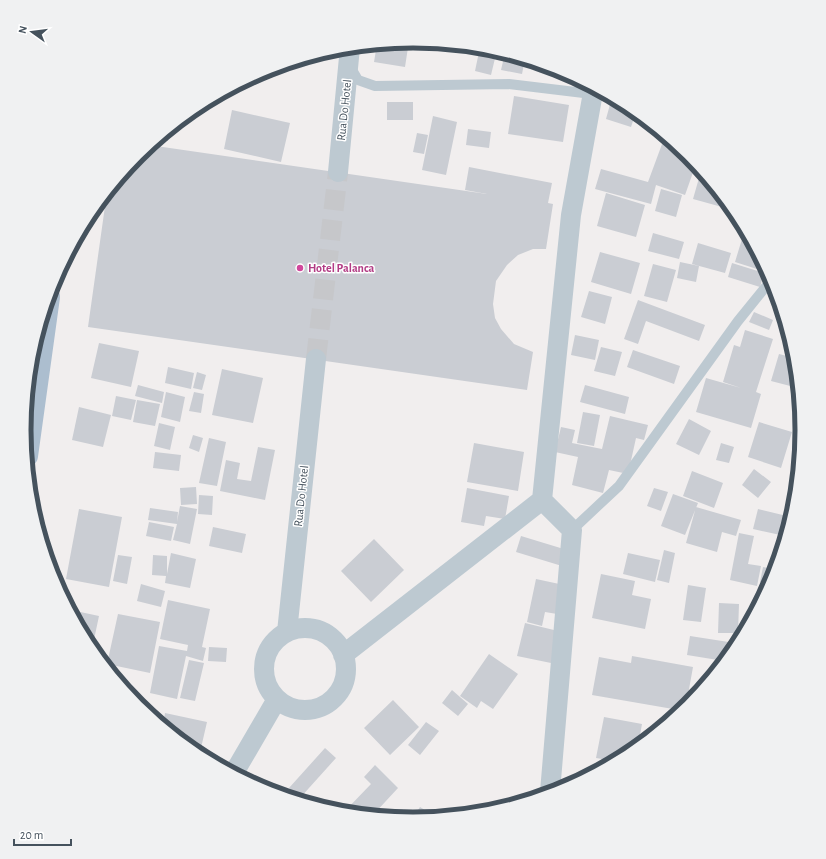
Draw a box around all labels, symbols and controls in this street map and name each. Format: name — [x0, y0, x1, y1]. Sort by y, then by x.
north arrow — [12, 12, 52, 52]
text: N — [17, 25, 29, 35]
street label: Rua Do Hotel — [335, 79, 353, 141]
place label: Hotel Palanca — [308, 262, 374, 274]
marker: Hotel Palanca — [295, 263, 305, 273]
street label: Rua Do Hotel — [292, 465, 310, 527]
scale bar — [14, 821, 71, 847]
text: 20 m — [20, 829, 43, 841]

